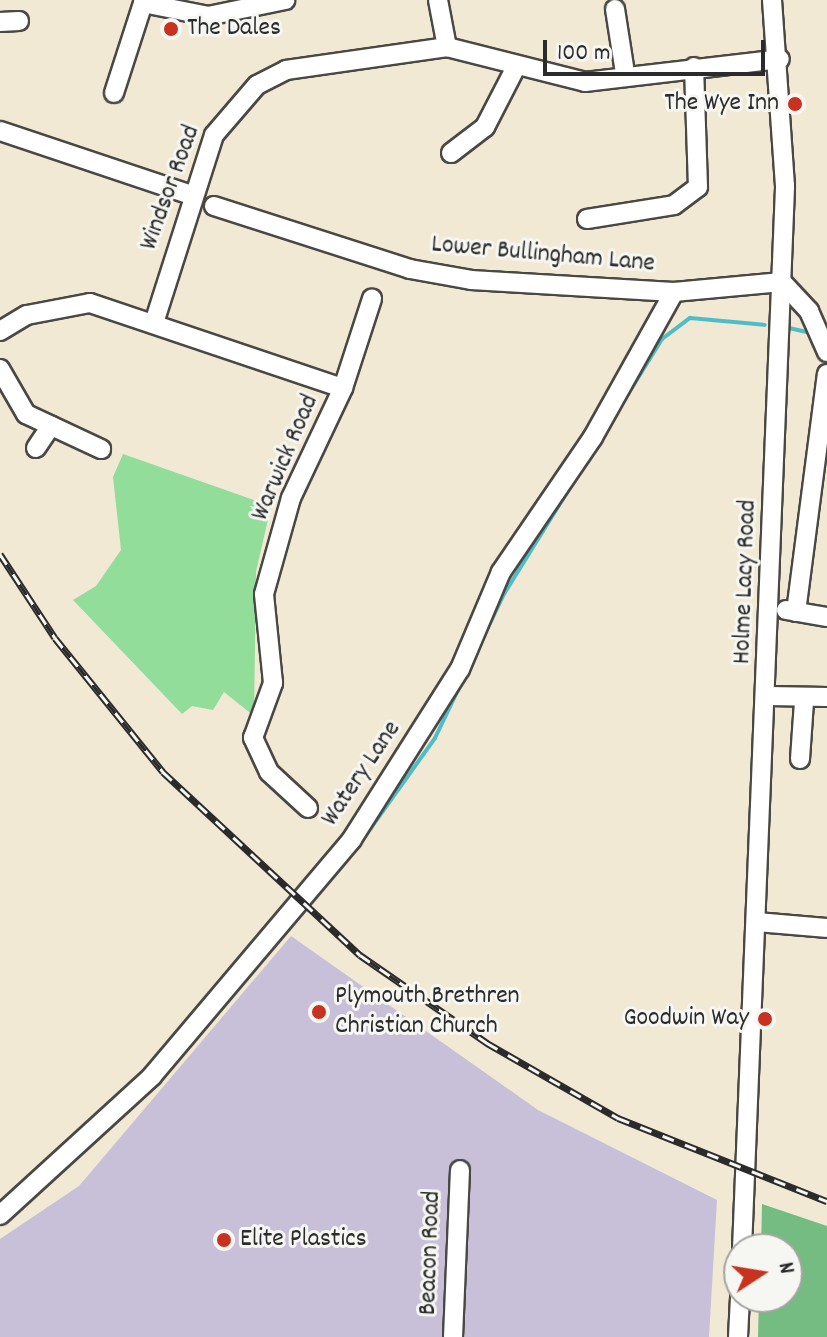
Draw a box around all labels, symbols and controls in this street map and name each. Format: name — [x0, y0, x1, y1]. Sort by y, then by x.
place label: The Dales — [187, 13, 281, 45]
marker: The Dales — [162, 20, 180, 38]
scale bar — [547, 24, 769, 74]
text: 100 m — [557, 37, 610, 71]
place label: The Wye Inn — [664, 88, 779, 120]
marker: The Wye Inn — [786, 95, 804, 113]
street label: Windsor Road — [134, 121, 208, 255]
street label: Lower Bullingham Lane — [430, 230, 656, 280]
street label: Warwick Road — [245, 390, 327, 526]
street label: Holme Lacy Road — [728, 499, 764, 665]
street label: Watery Lane — [315, 715, 409, 833]
place label: Plymouth Brethren Christian Church — [335, 981, 520, 1042]
marker: Plymouth Brethren Christian Church — [310, 1003, 328, 1021]
place label: Goodwin Way — [623, 1003, 749, 1035]
marker: Goodwin Way — [756, 1010, 774, 1028]
street label: Beacon Road — [413, 1190, 449, 1316]
place label: Elite Plastics — [240, 1224, 367, 1256]
marker: Elite Plastics — [215, 1231, 233, 1249]
north arrow — [723, 1233, 803, 1313]
text: N — [769, 1260, 801, 1277]

